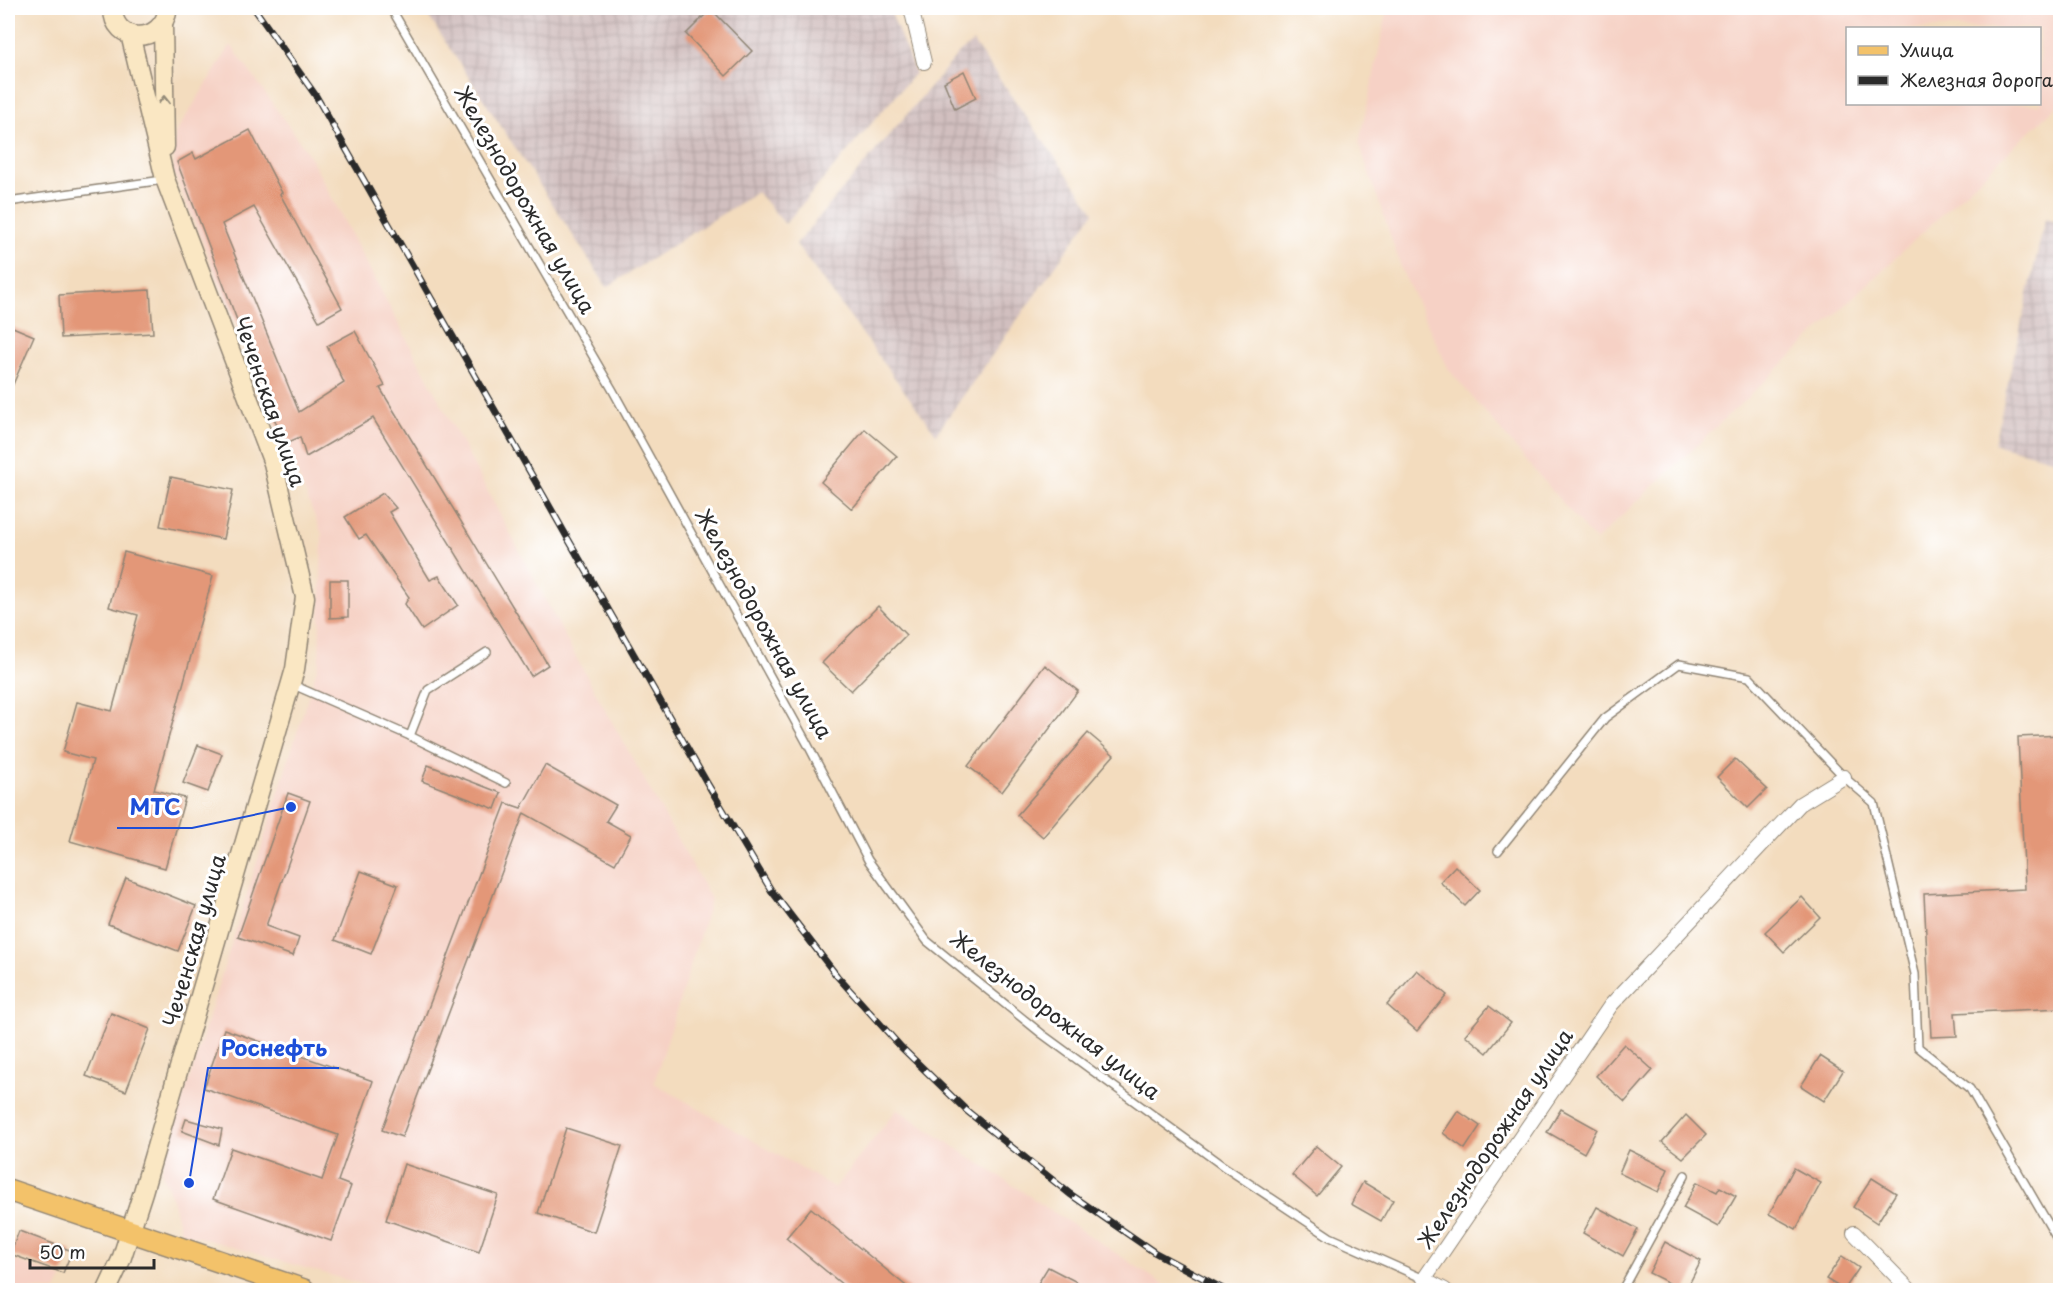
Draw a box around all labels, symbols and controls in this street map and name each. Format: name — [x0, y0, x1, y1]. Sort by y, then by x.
legend — [1846, 27, 2041, 105]
text: Улица — [1900, 36, 1954, 63]
text: Железная дорога — [1900, 66, 2054, 93]
street label: Железнодорожная улица — [447, 79, 605, 320]
one-way arrow — [158, 95, 170, 104]
street label: Чеченская улица — [227, 311, 315, 491]
street label: Железнодорожная улица — [688, 502, 842, 745]
callout: МТС — [117, 788, 192, 828]
text: МТС — [129, 789, 181, 822]
street label: Чеченская улица — [153, 849, 233, 1030]
street label: Железнодорожная улица — [944, 922, 1169, 1107]
street label: Железнодорожная улица — [1408, 1021, 1580, 1254]
callout: Роснефть — [208, 1028, 339, 1068]
text: Роснефть — [221, 1030, 327, 1063]
scale bar — [30, 1232, 154, 1270]
text: 50 m — [39, 1238, 86, 1265]

